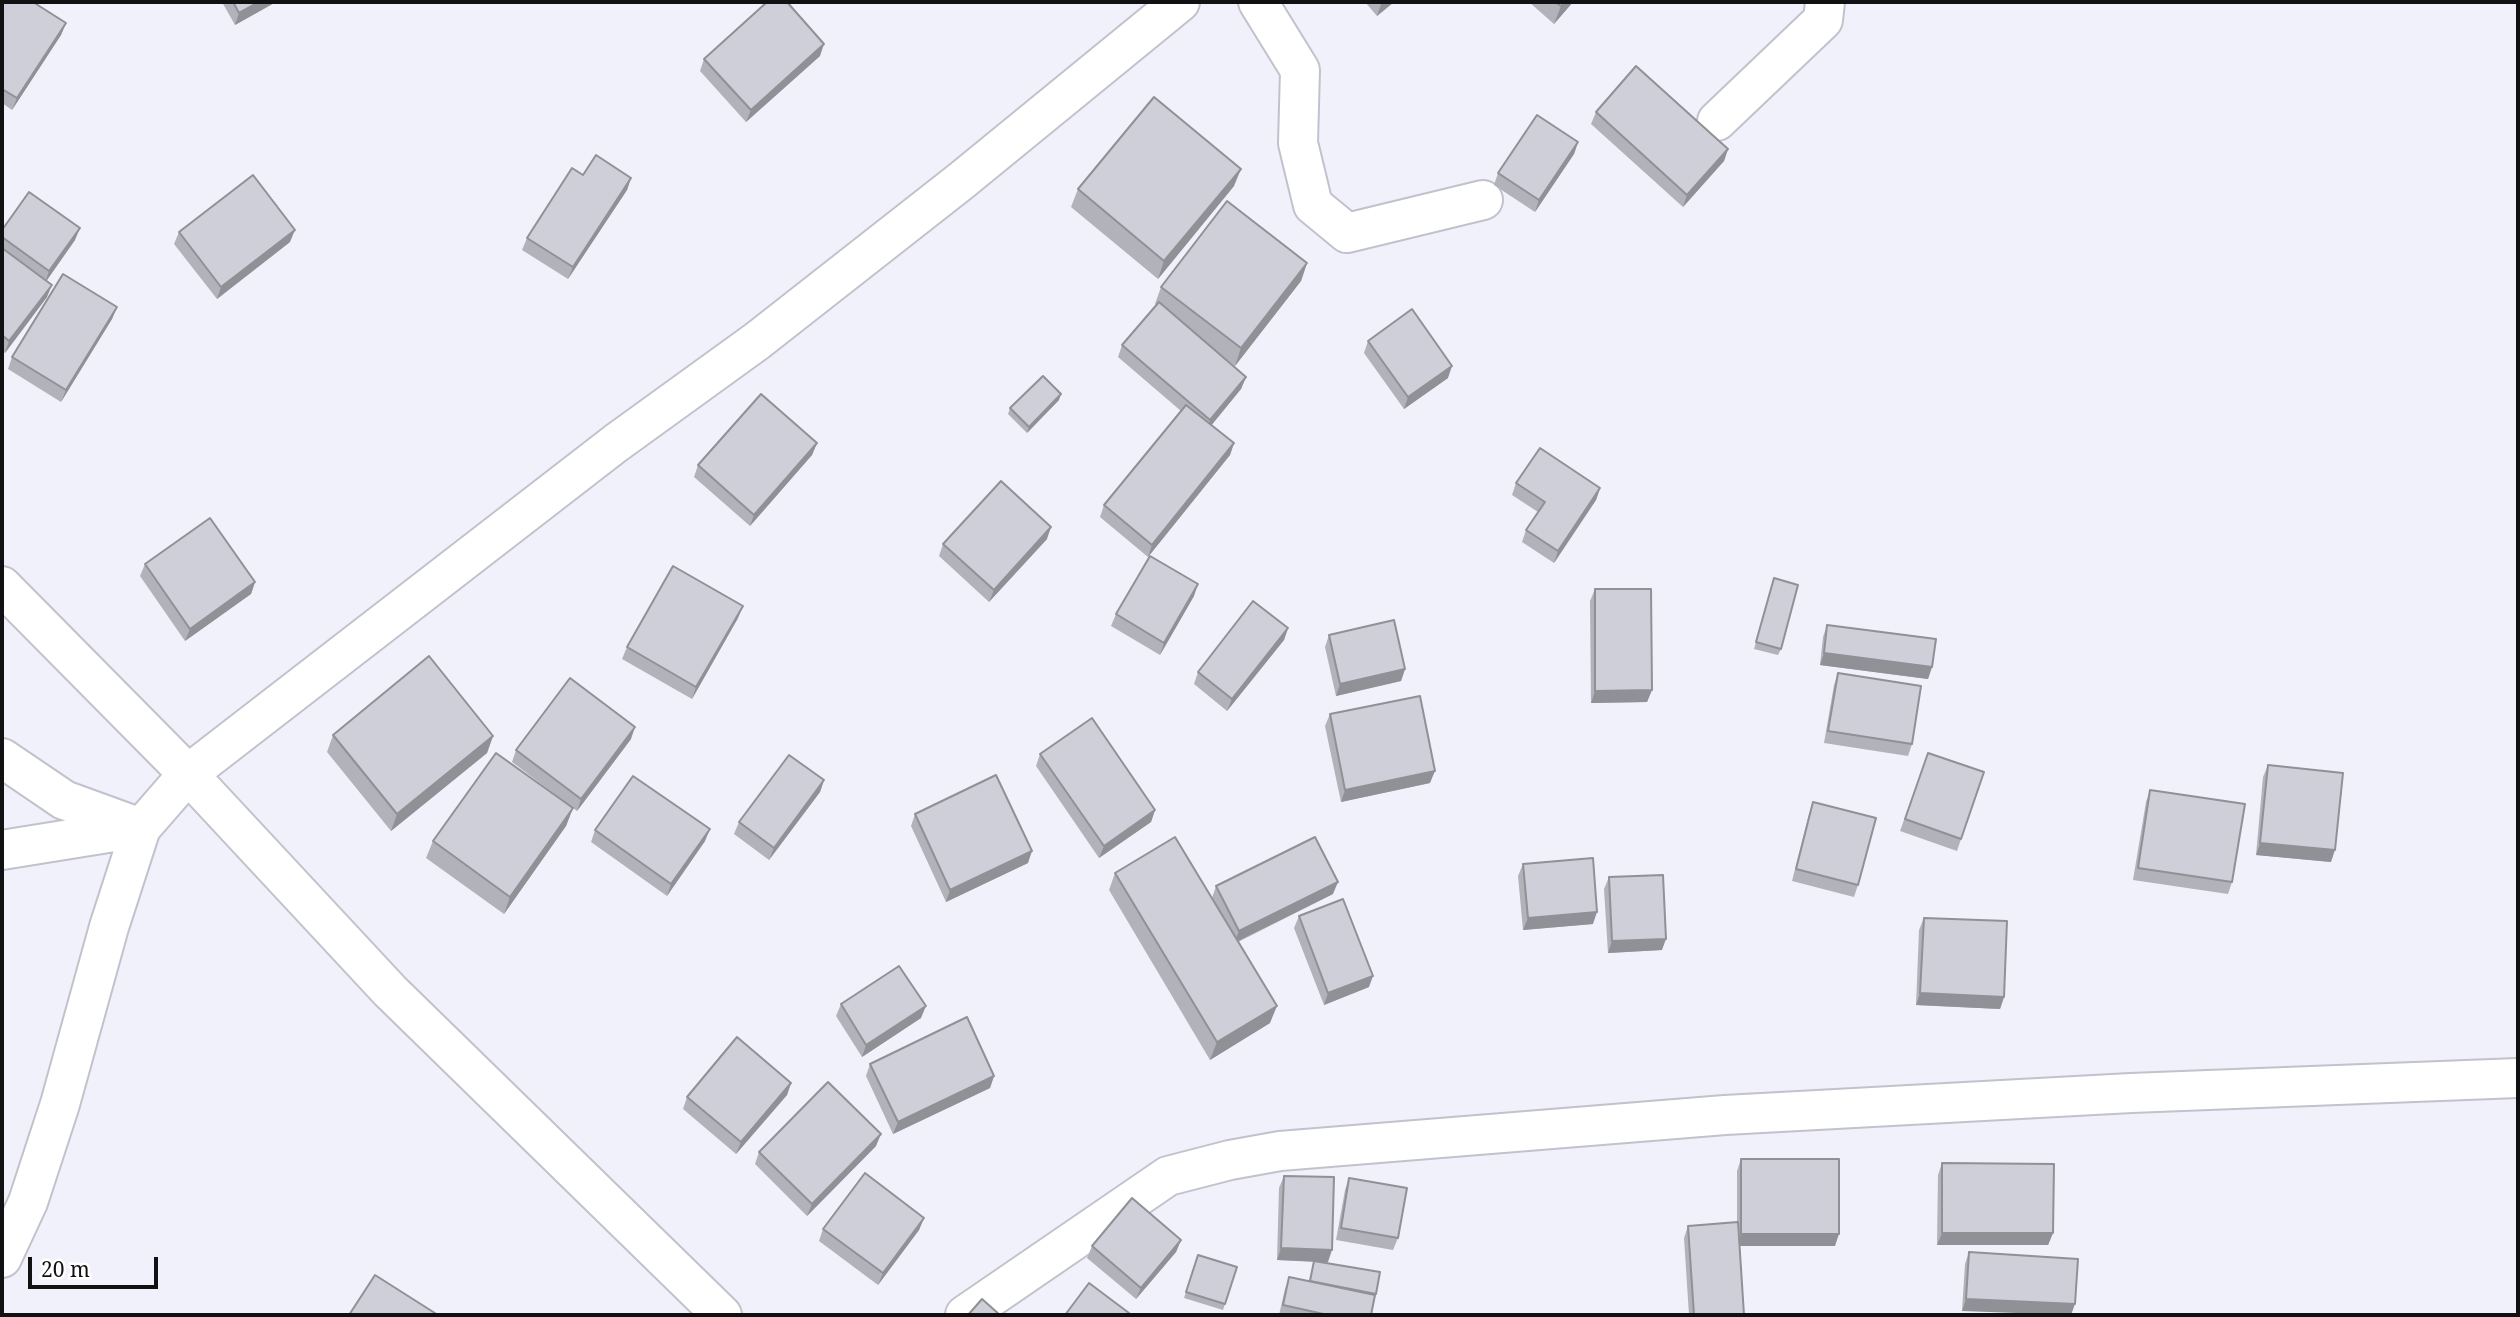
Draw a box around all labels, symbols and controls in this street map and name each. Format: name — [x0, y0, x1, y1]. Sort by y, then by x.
scale bar — [32, 1244, 161, 1288]
text: 20 m — [41, 1255, 90, 1283]

